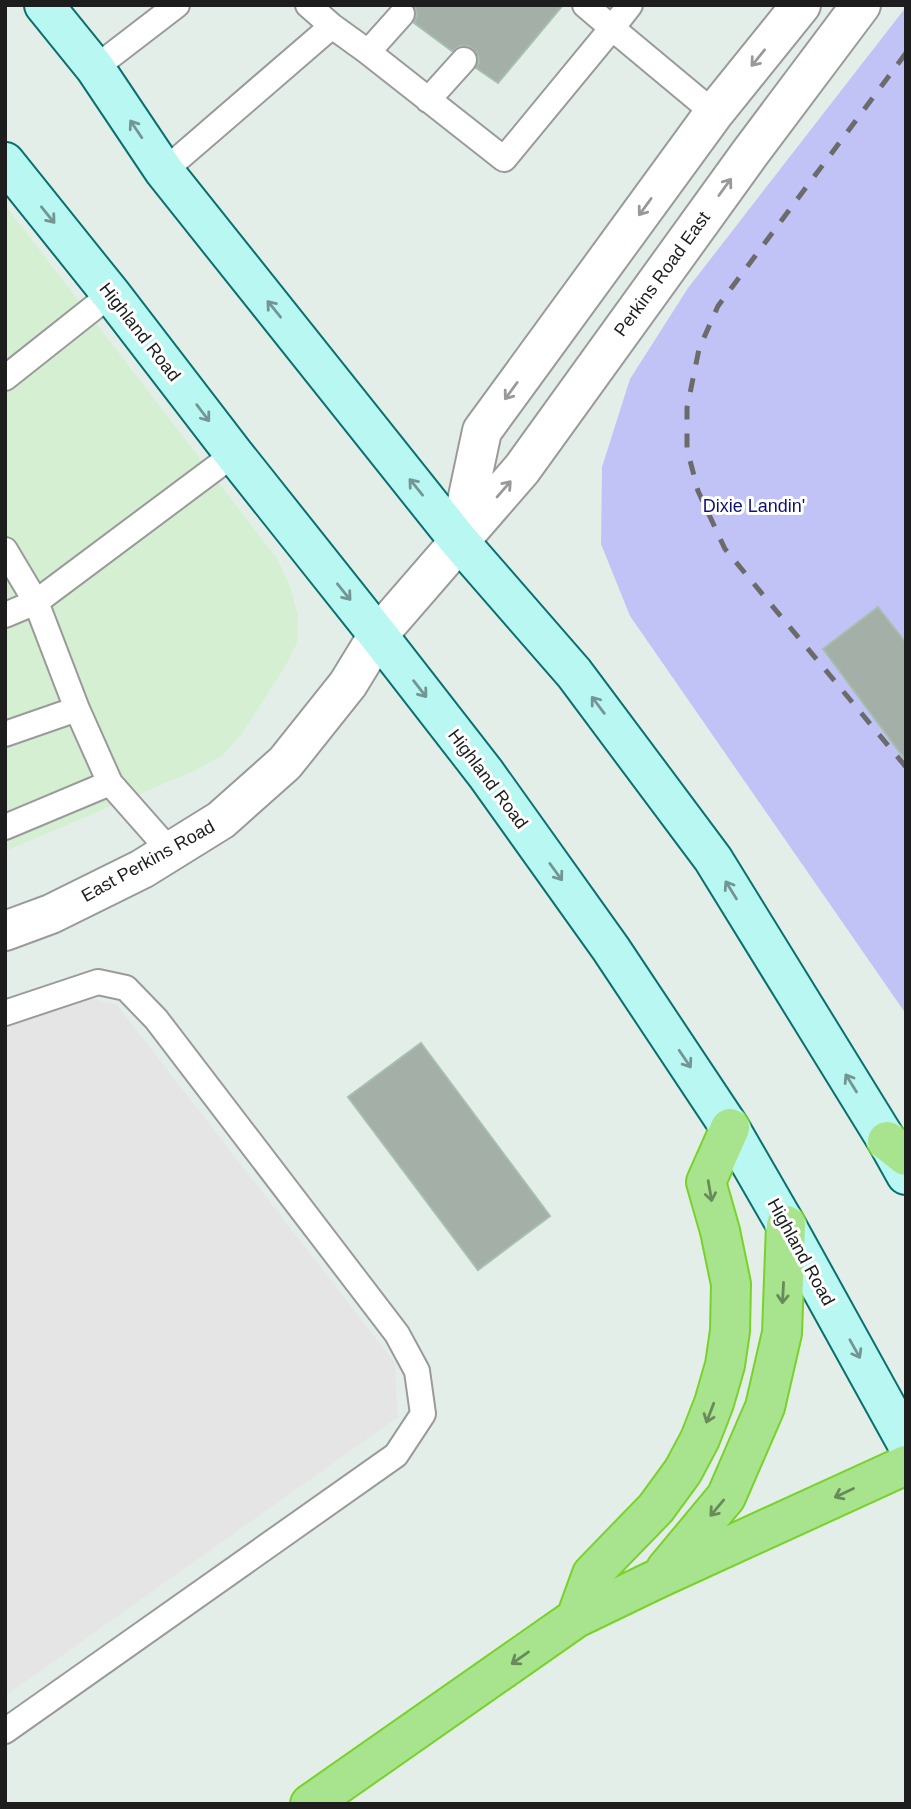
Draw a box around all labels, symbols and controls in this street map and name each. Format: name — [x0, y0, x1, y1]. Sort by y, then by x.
one-way arrow — [751, 49, 766, 67]
one-way arrow — [129, 120, 143, 139]
one-way arrow — [717, 178, 732, 197]
one-way arrow — [638, 198, 653, 217]
one-way arrow — [40, 205, 56, 223]
street label: Perkins Road East — [610, 208, 714, 340]
street label: Highland Road — [95, 279, 185, 385]
one-way arrow — [267, 301, 282, 319]
one-way arrow — [504, 381, 518, 400]
one-way arrow — [195, 404, 210, 423]
one-way arrow — [408, 479, 424, 497]
one-way arrow — [496, 481, 512, 499]
park label: Dixie Landin' — [703, 496, 805, 516]
one-way arrow — [336, 582, 351, 601]
one-way arrow — [413, 679, 428, 698]
one-way arrow — [591, 697, 606, 715]
street label: Highland Road — [444, 725, 532, 833]
street label: East Perkins Road — [78, 816, 218, 906]
one-way arrow — [549, 862, 563, 881]
one-way arrow — [724, 880, 738, 900]
one-way arrow — [677, 1049, 692, 1068]
one-way arrow — [844, 1074, 858, 1094]
one-way arrow — [704, 1179, 717, 1201]
street label: Highland Road — [763, 1195, 839, 1309]
one-way arrow — [777, 1281, 790, 1304]
one-way arrow — [848, 1339, 862, 1359]
one-way arrow — [703, 1401, 716, 1423]
one-way arrow — [834, 1487, 855, 1500]
one-way arrow — [710, 1498, 725, 1516]
one-way arrow — [511, 1651, 530, 1665]

